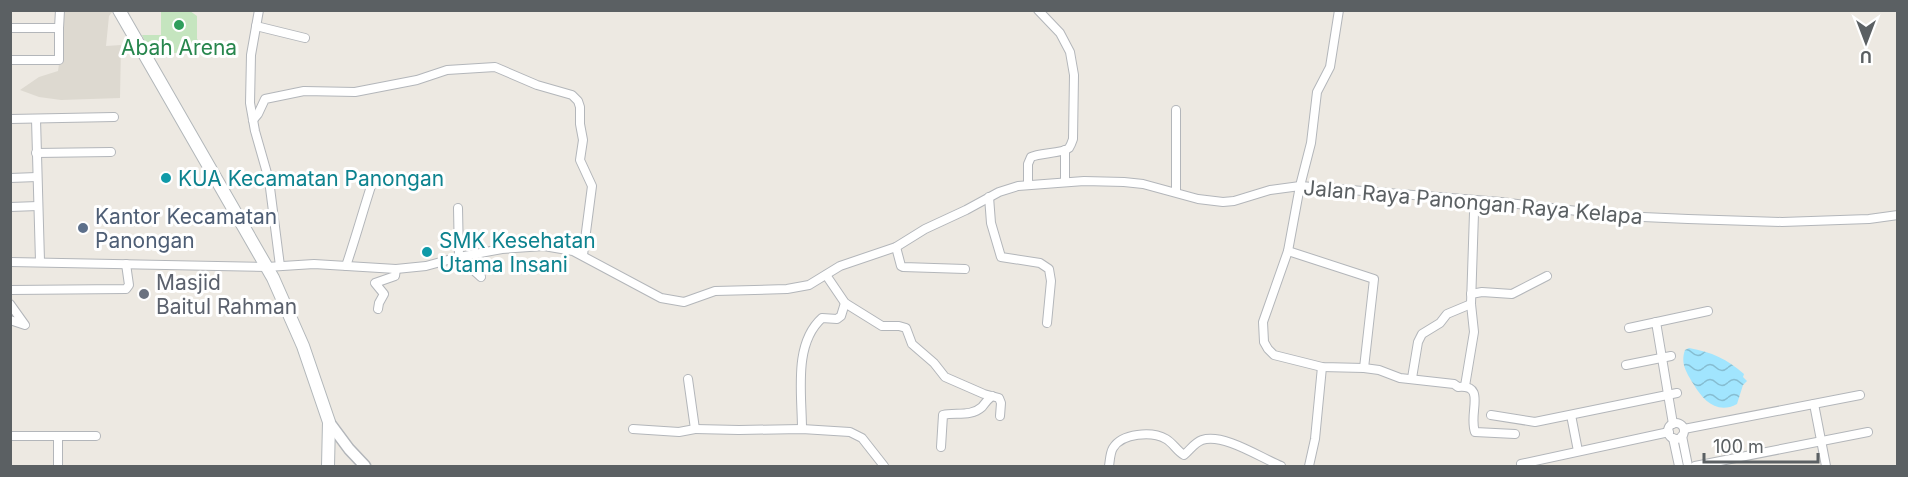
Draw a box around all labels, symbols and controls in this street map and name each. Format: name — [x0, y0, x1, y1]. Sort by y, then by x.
north arrow — [1836, 12, 1896, 72]
marker: Abah Arena — [172, 18, 186, 32]
place label: Abah Arena — [121, 35, 237, 60]
text: U — [1860, 47, 1872, 67]
place label: KUA Kecamatan Panongan — [178, 166, 444, 191]
marker: KUA Kecamatan Panongan — [159, 171, 173, 185]
street label: Jalan Raya Panongan Raya Kelapa — [1302, 175, 1644, 229]
place label: Kantor Kecamatan Panongan — [95, 204, 277, 253]
marker: Kantor Kecamatan Panongan — [76, 221, 90, 235]
place label: SMK Kesehatan Utama Insani — [439, 228, 596, 277]
marker: SMK Kesehatan Utama Insani — [420, 245, 434, 259]
place label: Masjid Baitul Rahman — [156, 270, 297, 319]
marker: Masjid Baitul Rahman — [137, 287, 151, 301]
scale bar — [1704, 426, 1818, 464]
text: 100 m — [1713, 436, 1764, 457]

